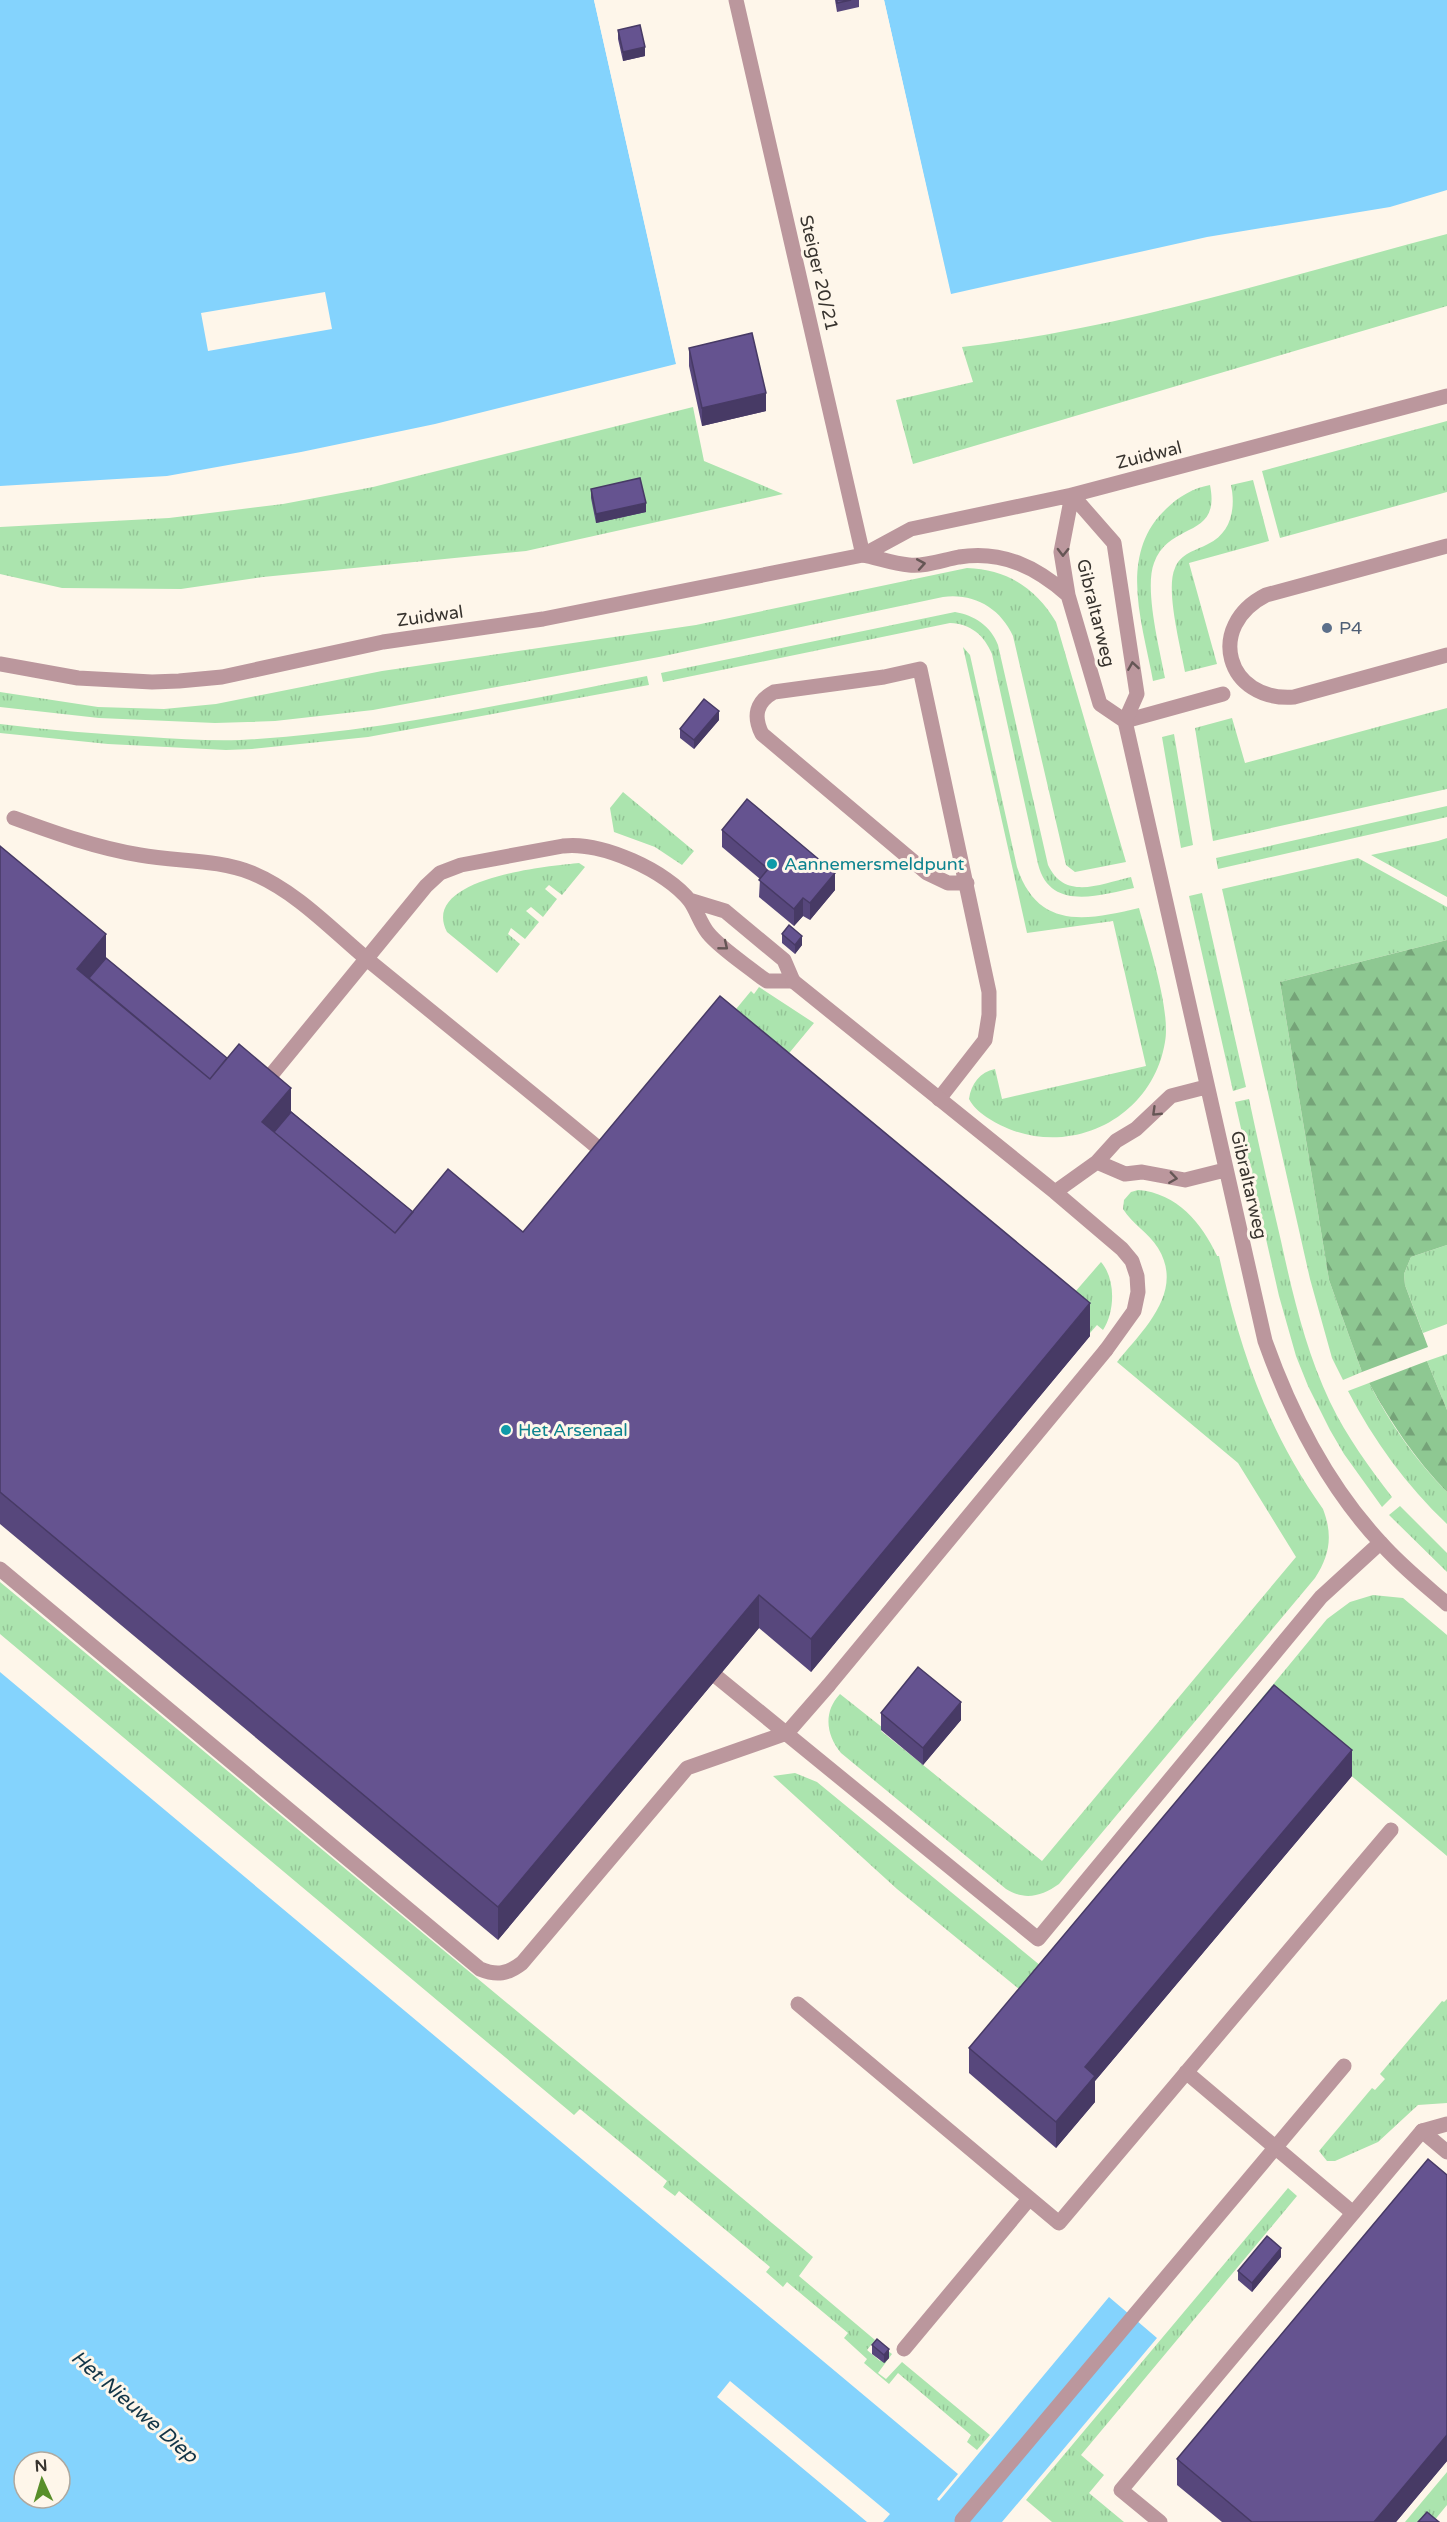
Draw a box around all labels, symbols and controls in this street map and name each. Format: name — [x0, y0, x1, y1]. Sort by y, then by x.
street label: Steiger 20/21 — [795, 213, 843, 333]
street label: Zuidwal — [1114, 436, 1184, 474]
one-way arrow — [1057, 548, 1069, 557]
street label: Gibraltarweg — [1072, 557, 1120, 669]
one-way arrow — [915, 558, 925, 571]
street label: Zuidwal — [395, 600, 465, 632]
place label: P4 — [1339, 617, 1362, 639]
marker: P4 — [1320, 621, 1334, 635]
one-way arrow — [1127, 661, 1139, 670]
place label: Aannemersmeldpunt — [784, 853, 965, 875]
marker: Aannemersmeldpunt — [765, 857, 779, 871]
one-way arrow — [717, 939, 728, 950]
one-way arrow — [1152, 1105, 1162, 1116]
street label: Gibraltarweg — [1226, 1129, 1272, 1241]
one-way arrow — [1169, 1172, 1178, 1184]
place label: Het Arsenaal — [518, 1419, 628, 1441]
marker: Het Arsenaal — [499, 1423, 513, 1437]
water label: Het Nieuwe Diep — [66, 2346, 203, 2469]
north arrow — [12, 2450, 72, 2510]
text: N — [34, 2456, 48, 2476]

